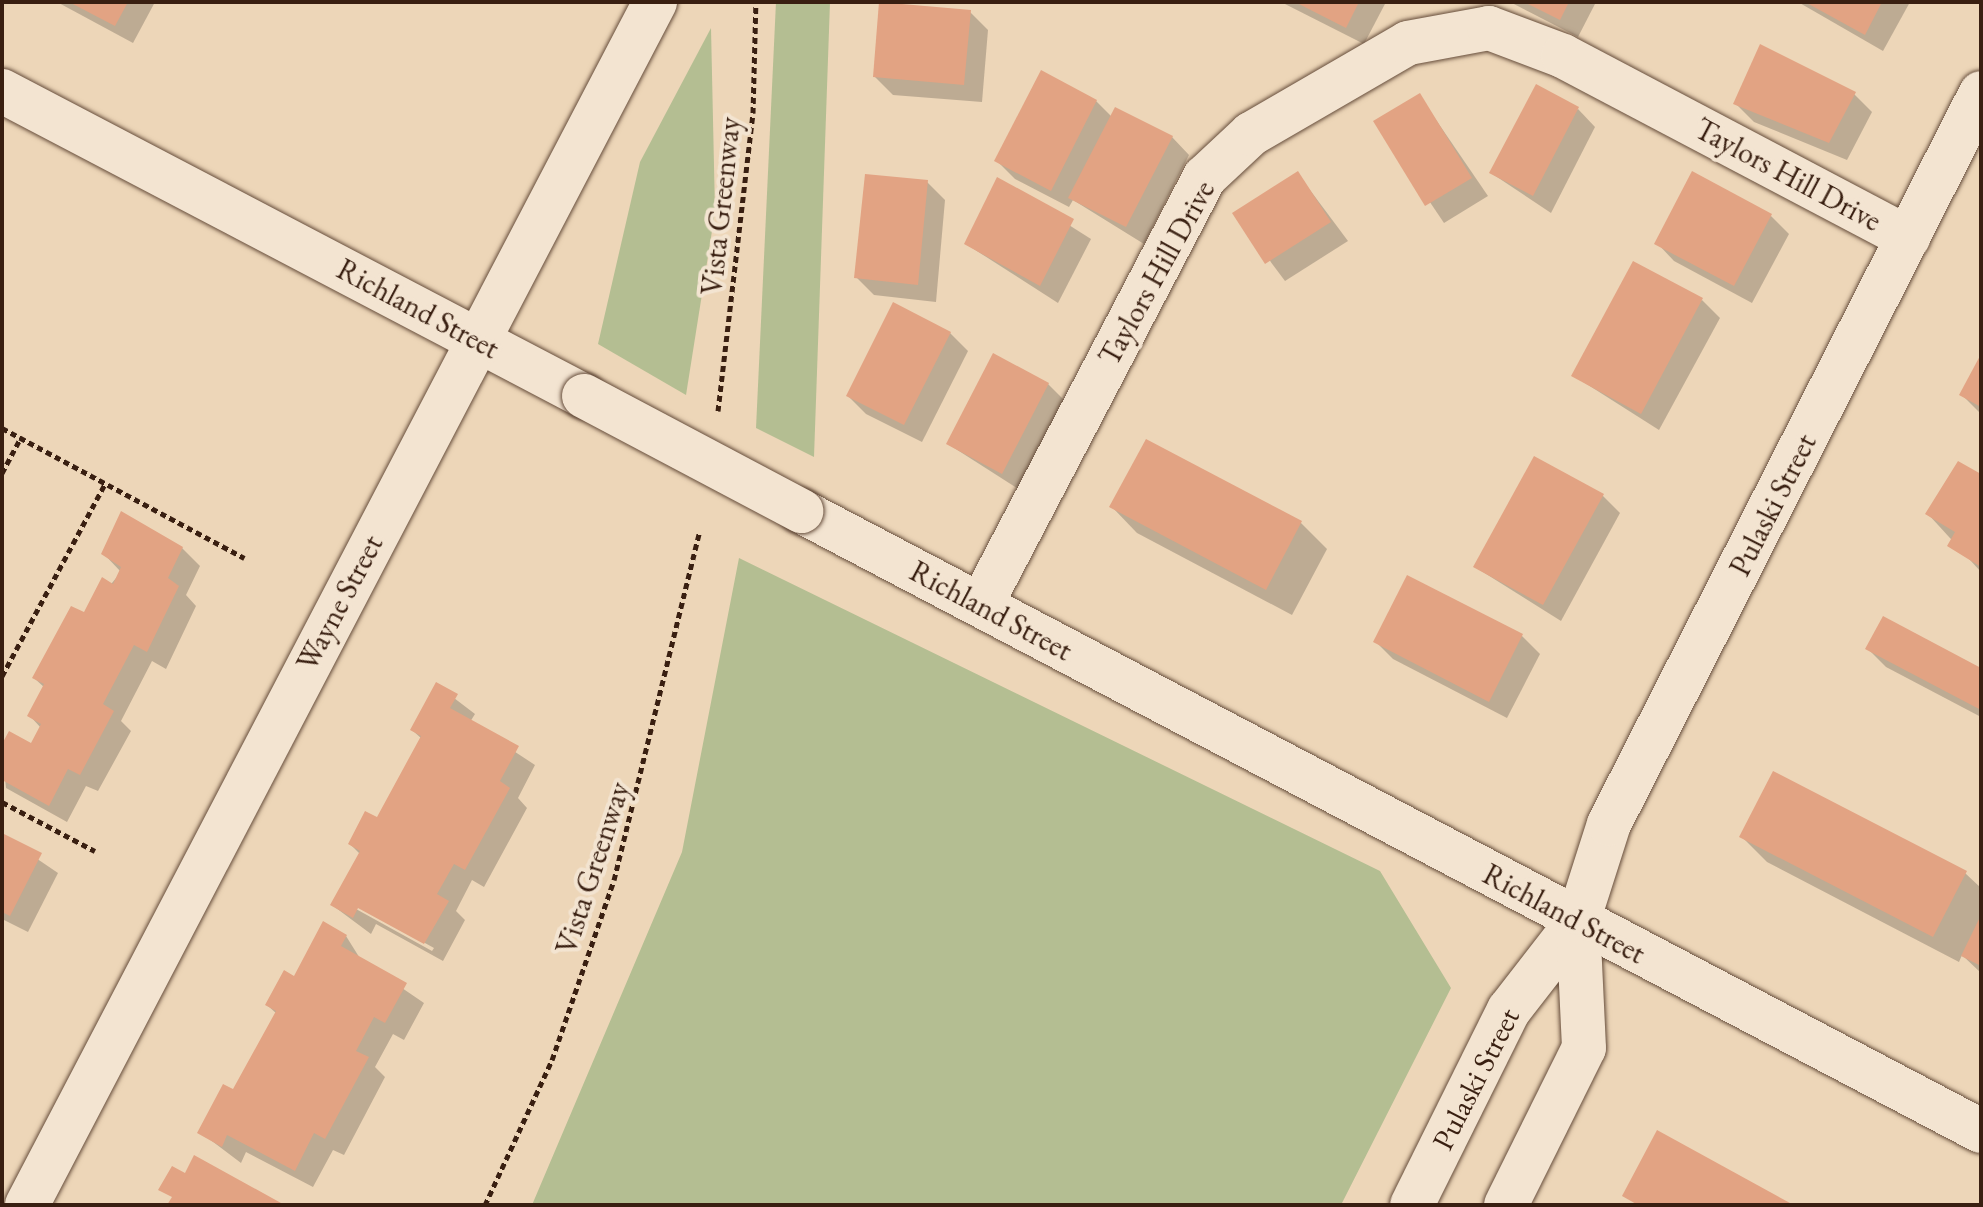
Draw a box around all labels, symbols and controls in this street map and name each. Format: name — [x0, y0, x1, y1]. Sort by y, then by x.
street label: Taylors Hill Drive — [1689, 111, 1887, 239]
street label: Vista Greenway — [694, 115, 748, 297]
street label: Taylors Hill Drive — [1091, 174, 1223, 372]
street label: Richland Street — [331, 251, 505, 367]
street label: Pulaski Street — [1722, 428, 1824, 582]
street label: Wayne Street — [289, 529, 391, 677]
street label: Richland Street — [904, 553, 1078, 669]
street label: Vista Greenway — [548, 777, 638, 959]
street label: Richland Street — [1477, 856, 1651, 972]
street label: Pulaski Street — [1425, 1002, 1527, 1156]

